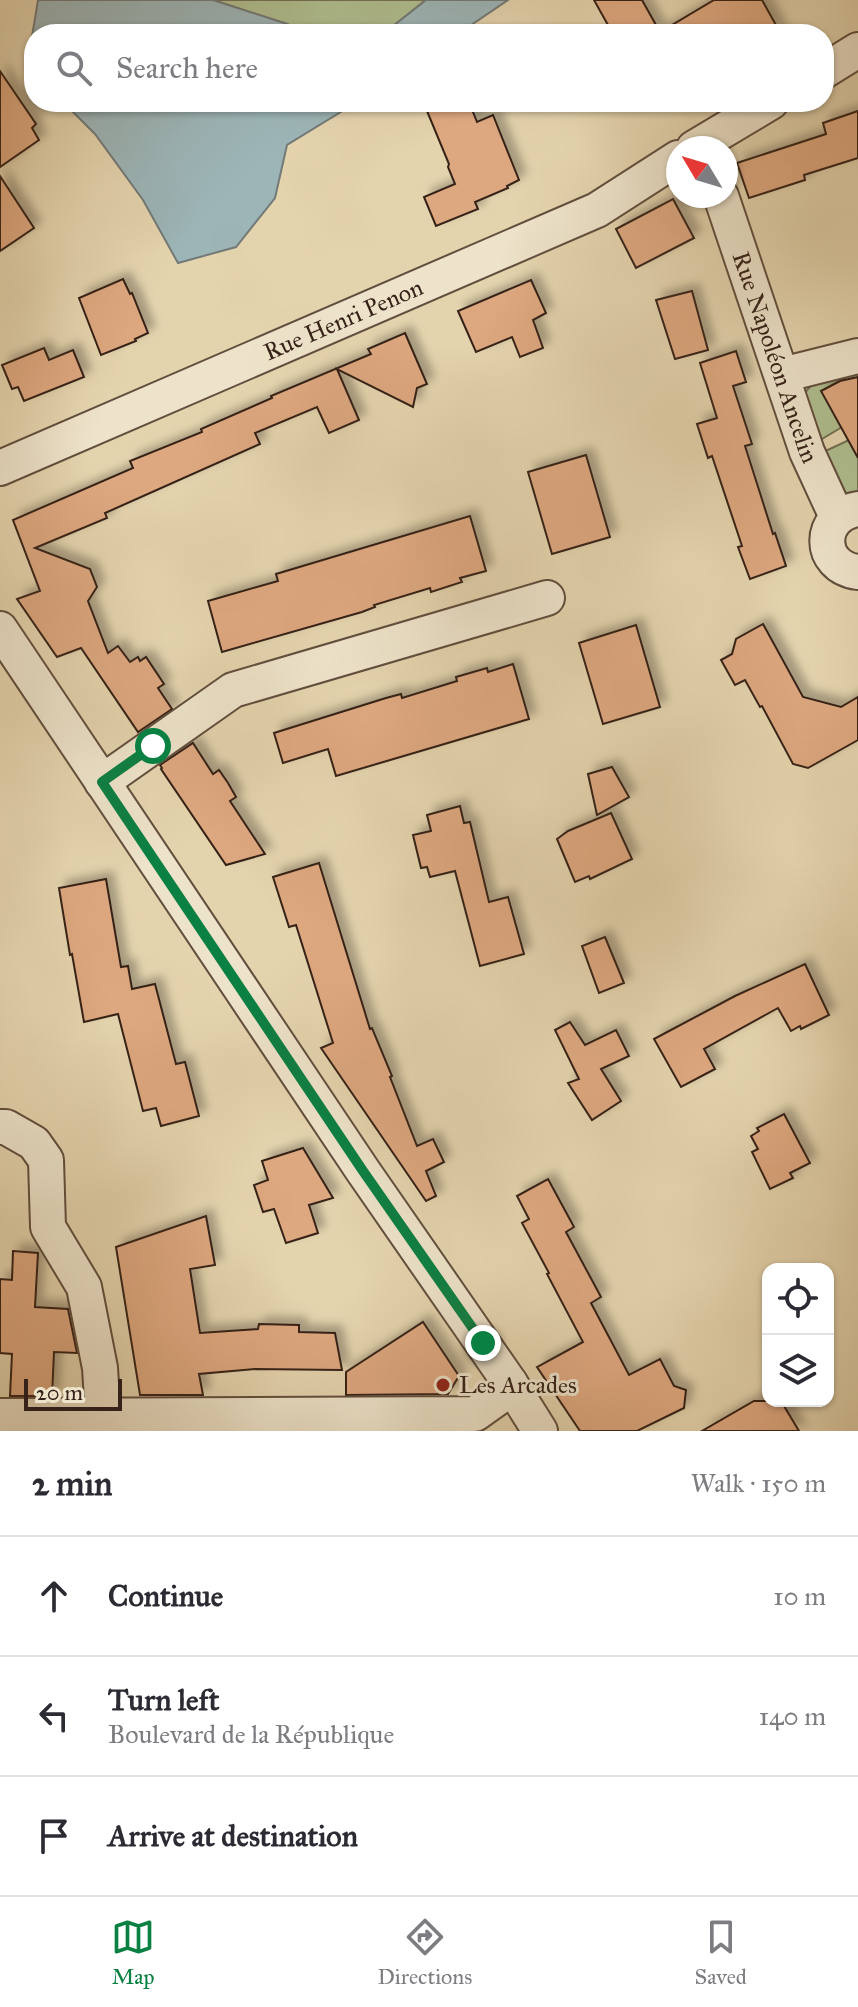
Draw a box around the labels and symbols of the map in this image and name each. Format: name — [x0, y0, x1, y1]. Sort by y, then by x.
north arrow — [666, 136, 738, 208]
street label: Rue Napoléon Ancelin — [726, 248, 825, 468]
street label: Rue Henri Penon — [259, 272, 427, 367]
route start — [135, 728, 171, 764]
route end — [465, 1325, 501, 1361]
place label: Les Arcades — [459, 1370, 577, 1400]
scale bar — [24, 1375, 122, 1411]
marker: Les Arcades — [434, 1376, 452, 1394]

